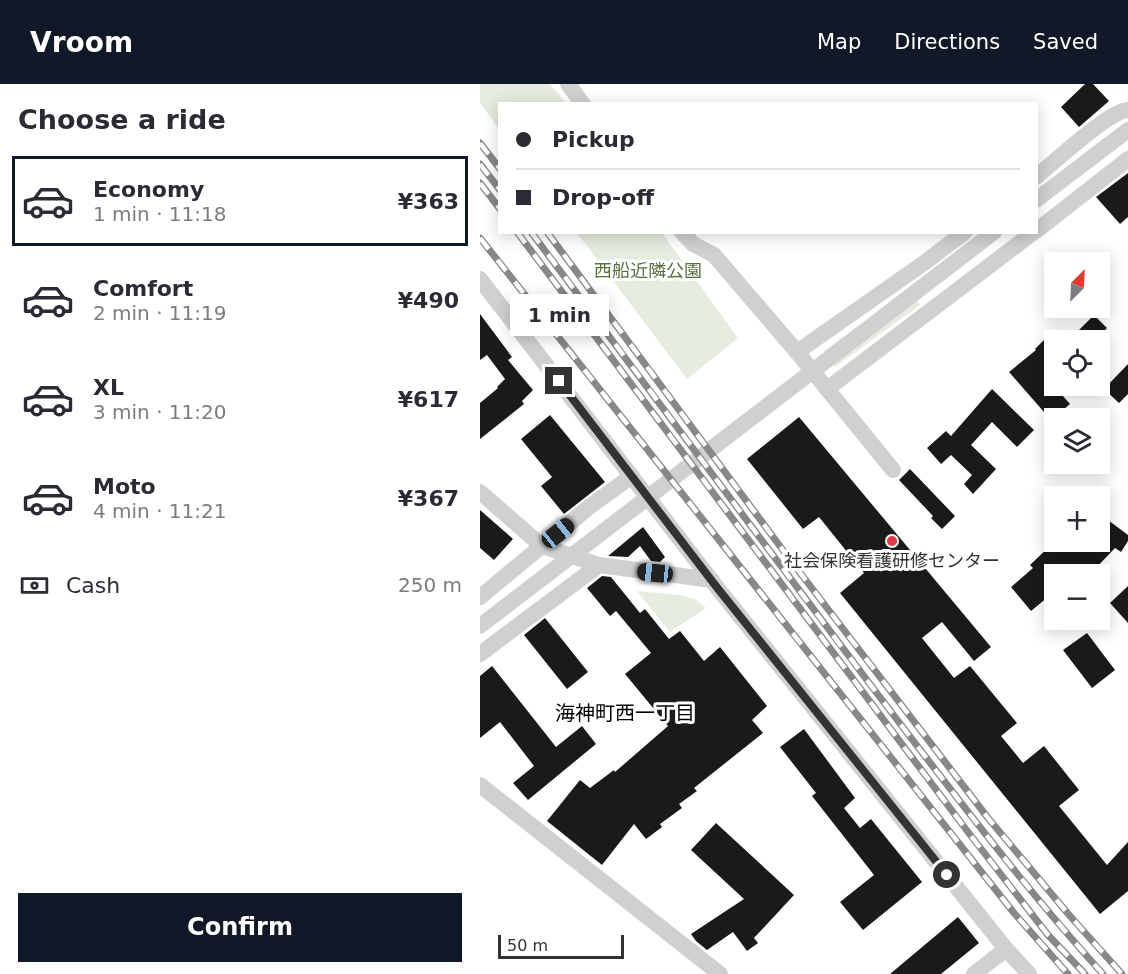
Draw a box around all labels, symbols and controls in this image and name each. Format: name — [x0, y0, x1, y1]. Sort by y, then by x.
text: Vroom — [30, 26, 133, 59]
text: Map — [817, 30, 861, 54]
text: Directions — [894, 30, 1000, 54]
text: Saved — [1033, 30, 1098, 54]
text: Choose a ride — [18, 104, 226, 135]
text: Pickup — [552, 127, 635, 152]
icon: car — [21, 174, 75, 228]
text: Economy — [93, 177, 204, 202]
text: Drop-off — [552, 185, 654, 210]
text: ¥363 — [398, 189, 459, 214]
text: 1 min · 11:18 — [93, 202, 227, 226]
north arrow — [1044, 252, 1110, 318]
map controls — [1044, 252, 1110, 630]
park label: 西船近隣公園 — [594, 260, 702, 281]
icon: car — [21, 273, 75, 327]
text: Comfort — [93, 276, 193, 301]
text: ¥490 — [398, 288, 459, 313]
callout: 1 min — [509, 294, 608, 336]
text: 2 min · 11:19 — [93, 301, 227, 325]
text: 1 min — [528, 303, 591, 327]
button: locate — [1044, 330, 1110, 396]
route end — [545, 367, 572, 394]
icon: car — [21, 372, 75, 426]
text: XL — [93, 375, 124, 400]
text: ¥617 — [398, 387, 459, 412]
text: 3 min · 11:20 — [93, 400, 227, 424]
button: layers — [1044, 408, 1110, 474]
icon: car — [21, 471, 75, 525]
text: Moto — [93, 474, 156, 499]
text: ¥367 — [398, 486, 459, 511]
button: + — [1044, 486, 1110, 552]
text: 4 min · 11:21 — [93, 499, 227, 523]
car — [538, 515, 578, 551]
marker: 社会保険看護研修センター — [885, 534, 899, 548]
place label: 社会保険看護研修センター — [784, 550, 1000, 571]
car — [636, 562, 674, 584]
button: − — [1044, 564, 1110, 630]
icon: cash — [18, 569, 51, 602]
text: Cash — [66, 573, 120, 598]
text: 250 m — [398, 573, 462, 597]
district label: 海神町西一丁目 — [555, 701, 695, 725]
route start — [933, 861, 960, 888]
button: Confirm — [18, 893, 462, 962]
scale bar — [498, 932, 624, 960]
text: 50 m — [507, 936, 548, 955]

